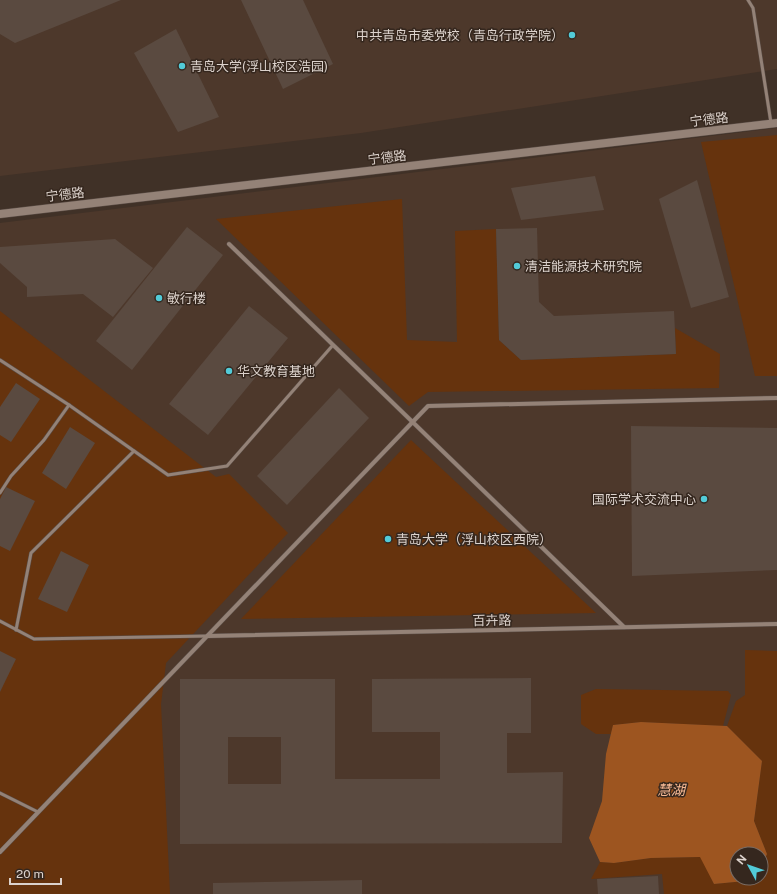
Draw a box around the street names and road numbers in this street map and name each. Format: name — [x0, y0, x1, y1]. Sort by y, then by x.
street label: 宁德路 — [689, 110, 729, 129]
street label: 宁德路 — [367, 148, 407, 167]
street label: 宁德路 — [45, 185, 85, 204]
street label: 百卉路 — [472, 613, 512, 628]

